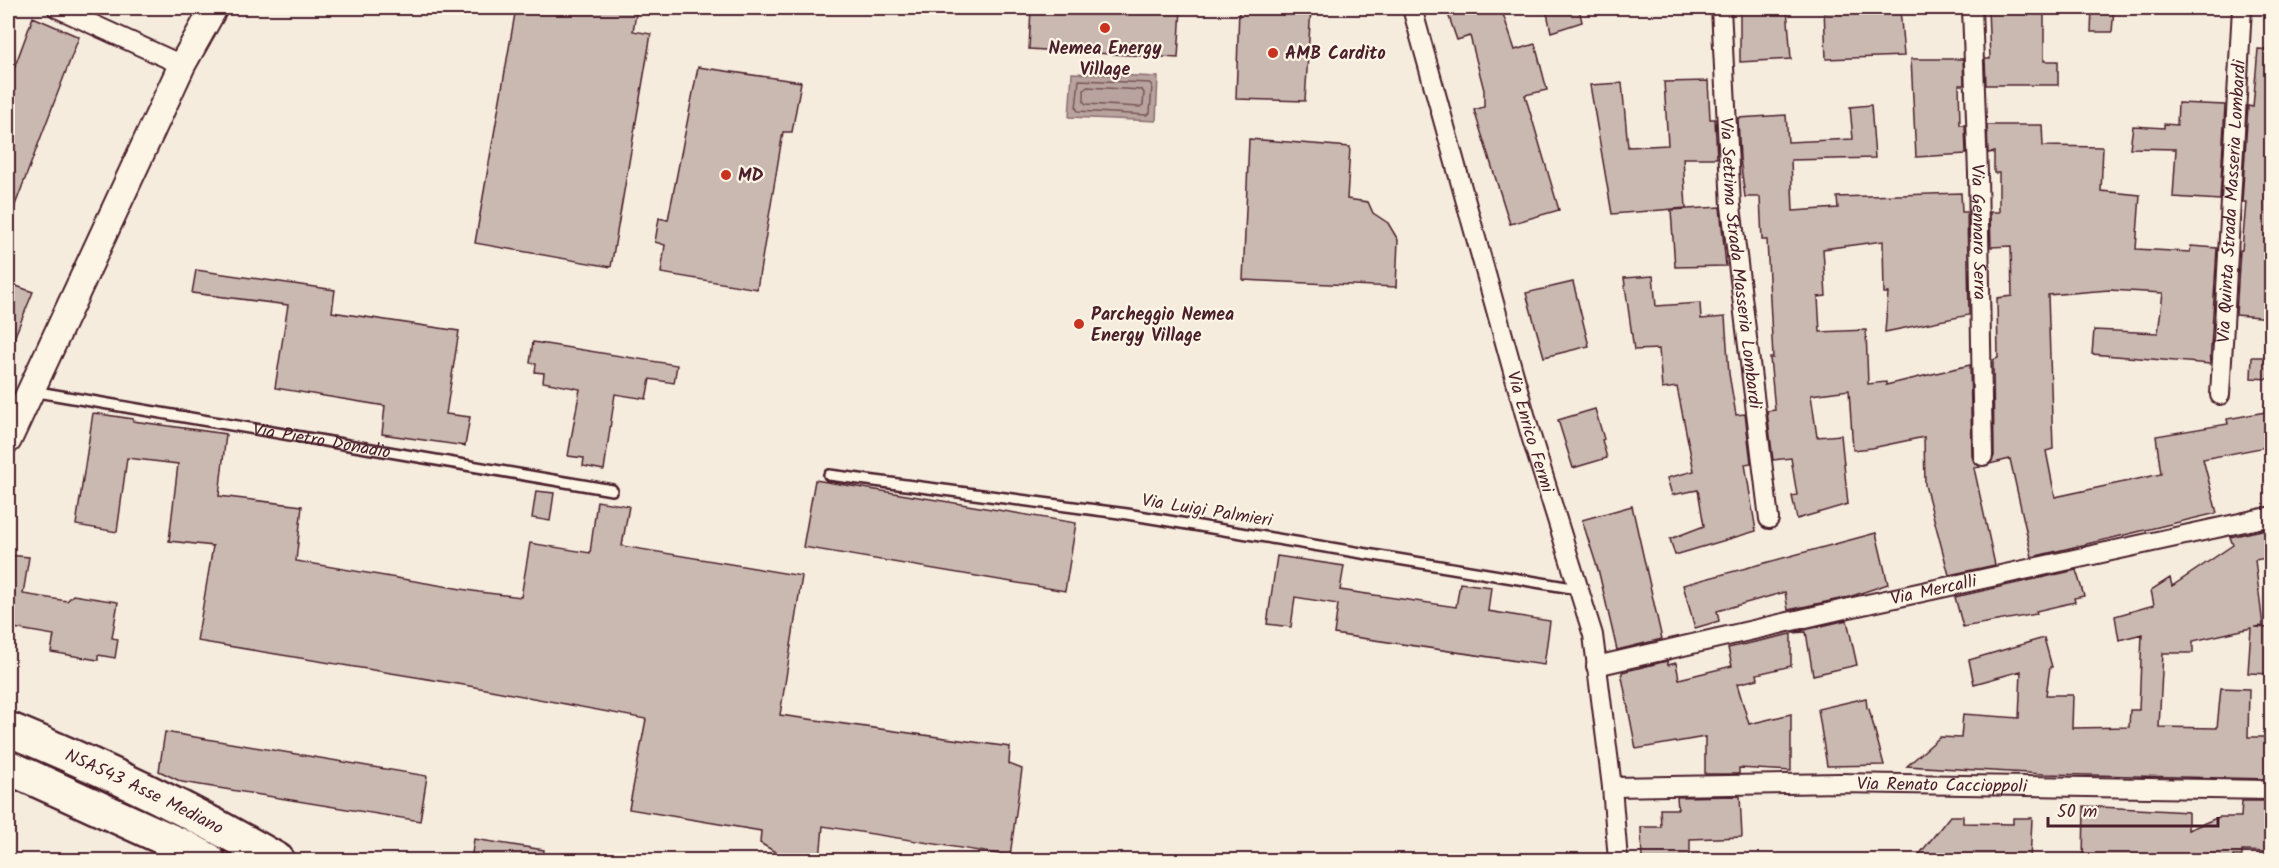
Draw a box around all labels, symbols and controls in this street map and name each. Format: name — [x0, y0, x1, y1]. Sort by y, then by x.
marker: Nemea Energy Village — [1098, 21, 1112, 35]
place label: Nemea Energy Village — [1049, 35, 1162, 85]
place label: AMB Cardito — [1285, 40, 1386, 69]
marker: AMB Cardito — [1266, 46, 1280, 60]
street label: Via Quinta Strada Masseria Lombardi — [2210, 58, 2255, 344]
street label: Via Settima Strada Masseria Lombardi — [1711, 117, 1769, 411]
place label: MD — [738, 162, 764, 191]
street label: Via Gennaro Serra — [1962, 164, 1993, 300]
marker: MD — [719, 168, 733, 182]
place label: Parcheggio Nemea Energy Village — [1091, 301, 1234, 351]
marker: Parcheggio Nemea Energy Village — [1072, 317, 1086, 331]
street label: Via Enrico Fermi — [1498, 368, 1561, 497]
street label: Via Pietro Donadio — [250, 416, 393, 468]
street label: Via Luigi Palmieri — [1139, 487, 1275, 536]
street label: Via Mercalli — [1888, 567, 1980, 615]
street label: NSA543 Asse Mediano — [60, 742, 228, 844]
street label: Via Renato Caccioppoli — [1857, 770, 2028, 802]
scale bar — [2048, 790, 2218, 828]
text: 50 m — [2057, 798, 2097, 827]

